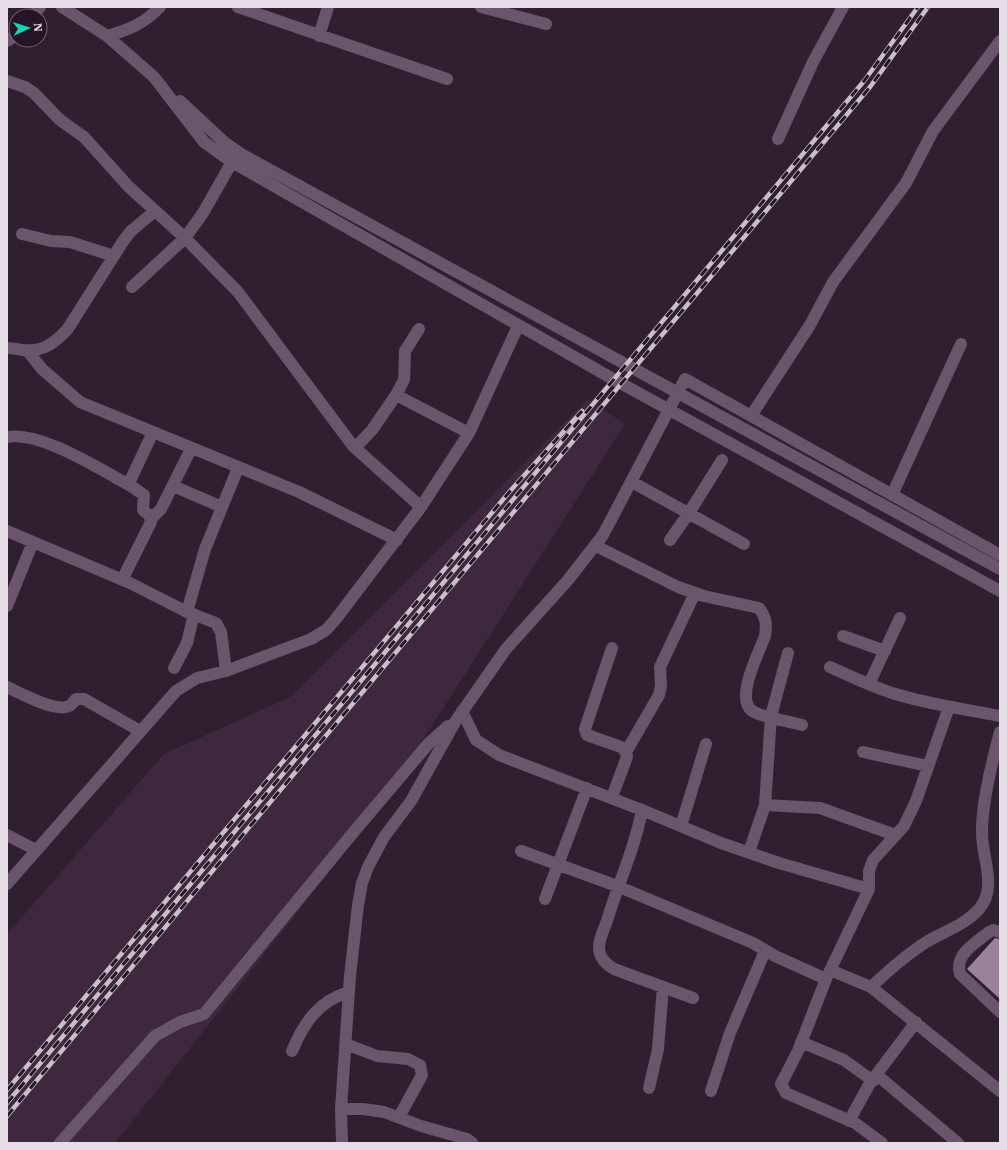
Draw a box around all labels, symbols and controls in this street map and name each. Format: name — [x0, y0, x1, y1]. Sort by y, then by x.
north arrow — [8, 8, 48, 48]
text: N — [31, 22, 45, 32]

